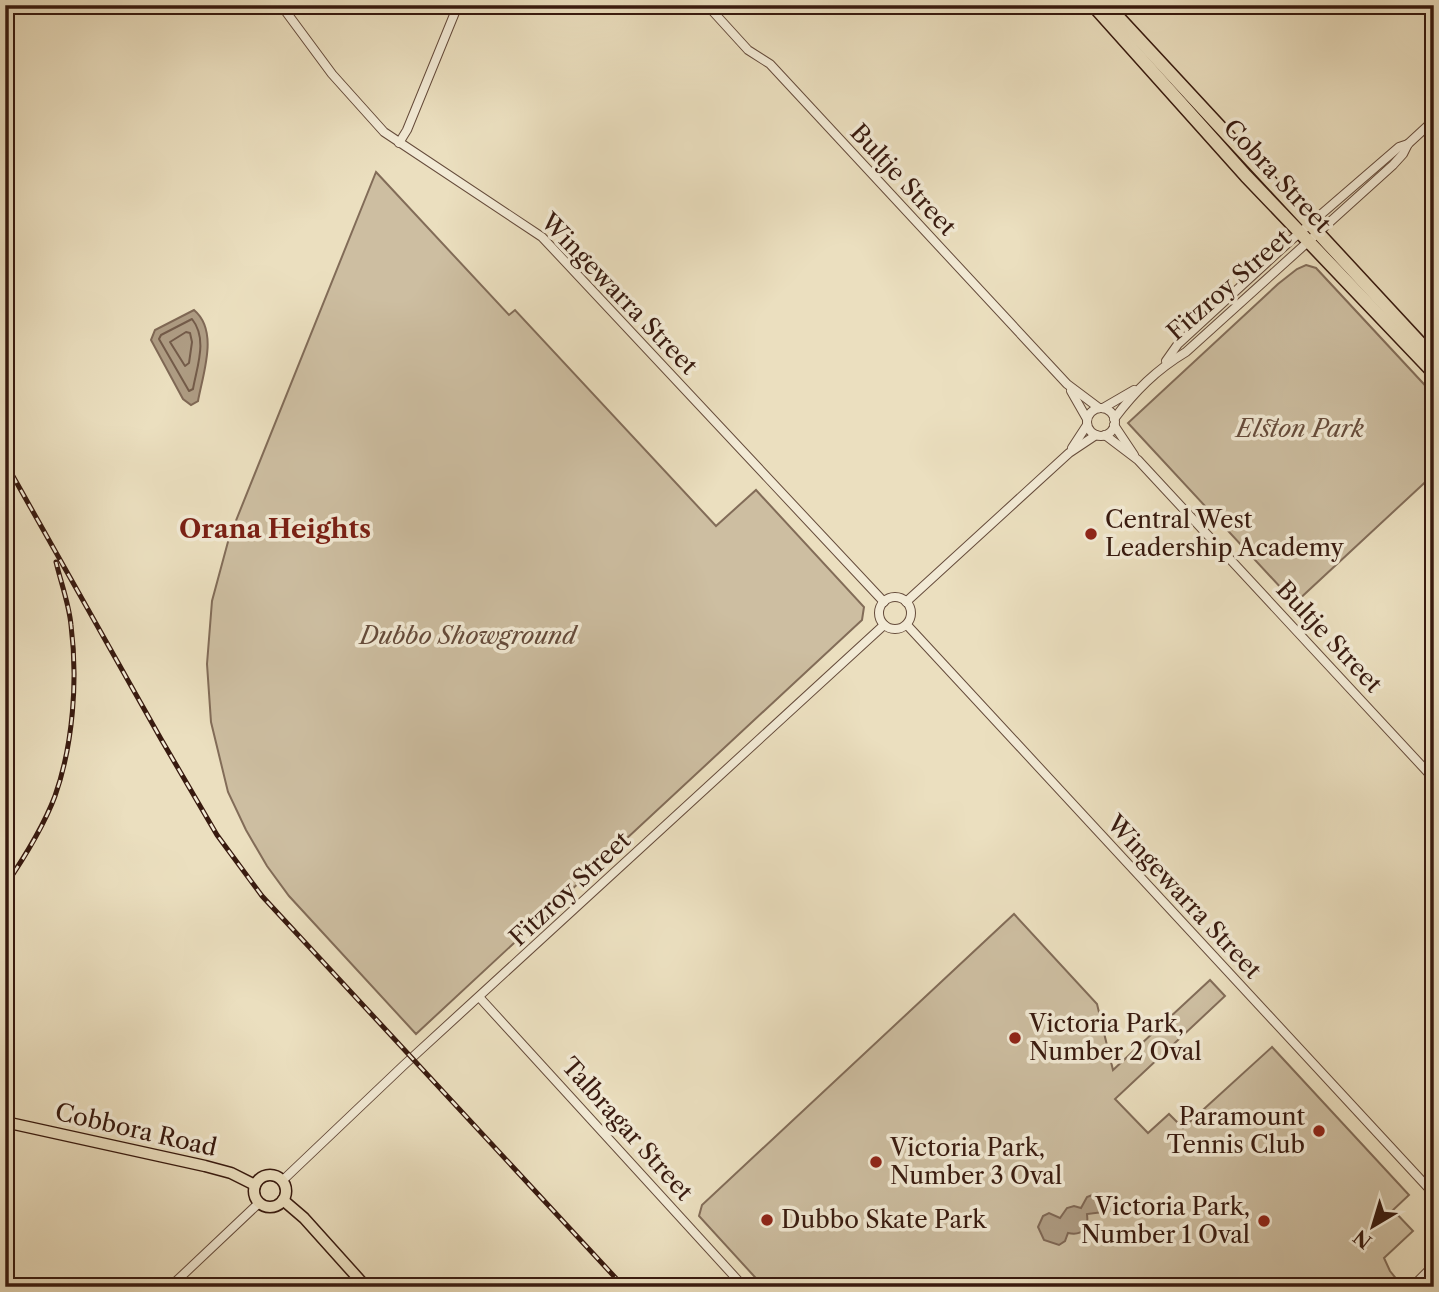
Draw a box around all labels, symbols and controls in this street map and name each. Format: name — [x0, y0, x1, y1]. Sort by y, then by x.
street label: Cobra Street — [1217, 113, 1338, 239]
street label: Bultje Street — [844, 118, 963, 242]
street label: Wingewarra Street — [534, 206, 704, 381]
street label: Fitzroy Street — [1161, 223, 1297, 346]
park label: Elston Park — [1234, 414, 1365, 443]
place label: Central West Leadership Academy — [1105, 505, 1344, 562]
district label: Orana Heights — [179, 513, 371, 545]
marker: Central West Leadership Academy — [1083, 526, 1099, 542]
street label: Bultje Street — [1270, 575, 1389, 699]
park label: Dubbo Showground — [358, 621, 579, 650]
street label: Wingewarra Street — [1100, 808, 1268, 985]
street label: Fitzroy Street — [503, 825, 636, 952]
place label: Victoria Park, Number 2 Oval — [1028, 1009, 1202, 1066]
marker: Victoria Park, Number 2 Oval — [1007, 1030, 1023, 1046]
street label: Talbragar Street — [556, 1051, 699, 1206]
street label: Cobbora Road — [52, 1097, 220, 1162]
place label: Paramount Tennis Club — [1167, 1102, 1306, 1159]
marker: Paramount Tennis Club — [1311, 1123, 1327, 1139]
place label: Victoria Park, Number 3 Oval — [889, 1133, 1062, 1190]
marker: Victoria Park, Number 3 Oval — [868, 1154, 884, 1170]
north arrow — [1338, 1190, 1408, 1260]
place label: Victoria Park, Number 1 Oval — [1081, 1192, 1250, 1249]
place label: Dubbo Skate Park — [781, 1205, 987, 1234]
marker: Dubbo Skate Park — [759, 1212, 775, 1228]
marker: Victoria Park, Number 1 Oval — [1256, 1213, 1272, 1229]
text: N — [1349, 1225, 1376, 1253]

